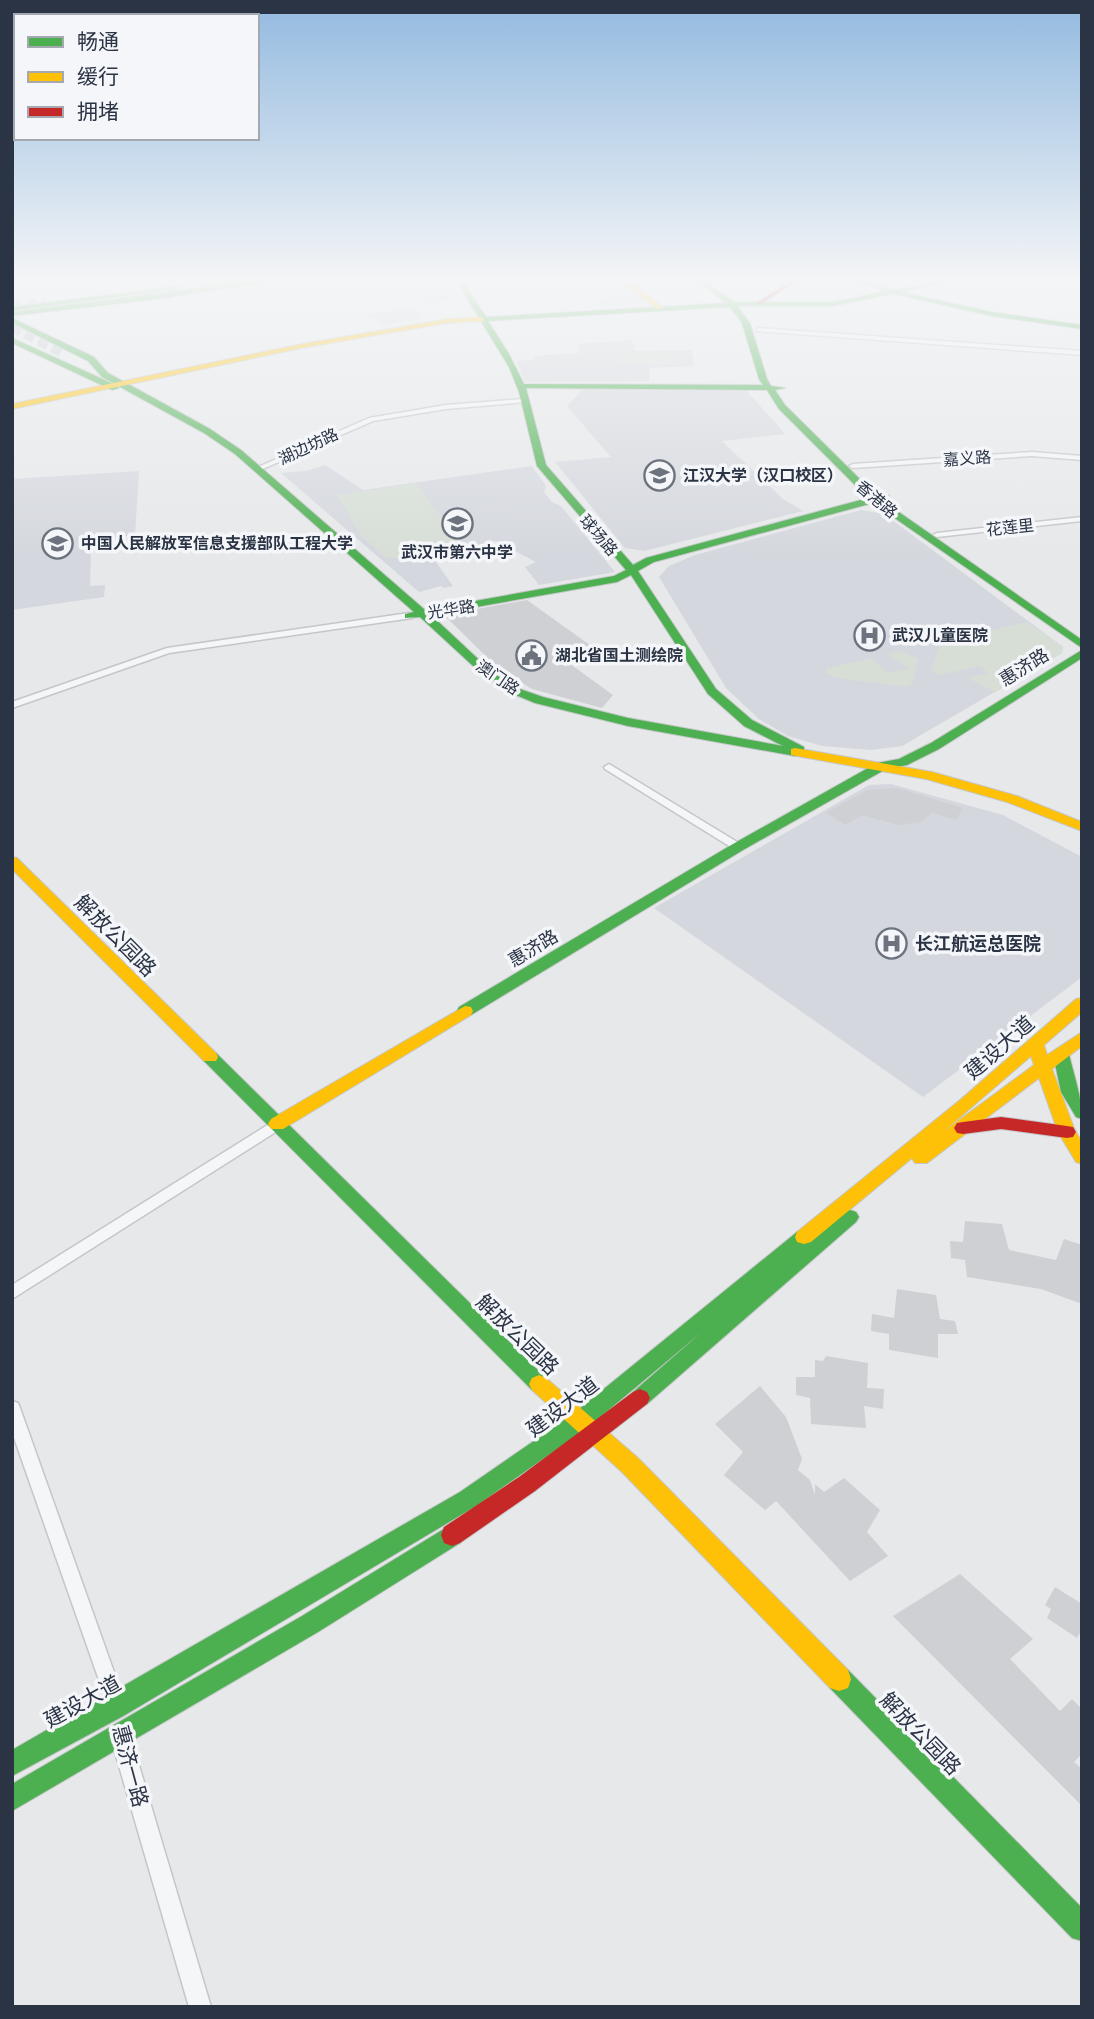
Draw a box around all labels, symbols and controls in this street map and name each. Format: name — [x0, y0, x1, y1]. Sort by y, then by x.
legend — [14, 14, 259, 140]
text: 畅通 — [77, 29, 119, 53]
text: 缓行 — [77, 64, 119, 88]
text: 拥堵 — [77, 99, 119, 123]
street label: 湖边坊路 — [275, 424, 341, 468]
street label: 嘉义路 — [942, 447, 992, 469]
school or university icon: 江汉大学（汉口校区） — [643, 458, 677, 492]
place label: 江汉大学（汉口校区） — [683, 466, 843, 484]
street label: 香港路 — [853, 477, 901, 521]
school or university icon: 武汉市第六中学 — [440, 506, 474, 540]
street label: 球场路 — [576, 511, 622, 559]
street label: 花莲里 — [985, 516, 1035, 538]
school or university icon: 中国人民解放军信息支援部队工程大学 — [41, 526, 75, 560]
place label: 中国人民解放军信息支援部队工程大学 — [81, 534, 353, 552]
place label: 武汉市第六中学 — [401, 543, 513, 561]
street label: 光华路 — [426, 596, 476, 622]
hospital icon: 武汉儿童医院 — [852, 618, 886, 652]
place label: 武汉儿童医院 — [892, 626, 988, 644]
public building icon: 湖北省国土测绘院 — [515, 638, 549, 672]
street label: 惠济路 — [996, 644, 1052, 690]
place label: 湖北省国土测绘院 — [555, 646, 683, 664]
street label: 澳门路 — [473, 656, 523, 698]
street label: 解放公园路 — [70, 889, 162, 981]
street label: 惠济路 — [504, 925, 562, 971]
hospital icon: 长江航运总医院 — [875, 926, 909, 960]
place label: 长江航运总医院 — [915, 933, 1041, 954]
street label: 建设大道 — [959, 1010, 1039, 1084]
street label: 解放公园路 — [472, 1289, 564, 1379]
street label: 建设大道 — [521, 1371, 603, 1441]
street label: 建设大道 — [39, 1670, 125, 1732]
street label: 解放公园路 — [876, 1687, 966, 1779]
street label: 惠济一路 — [109, 1722, 153, 1810]

